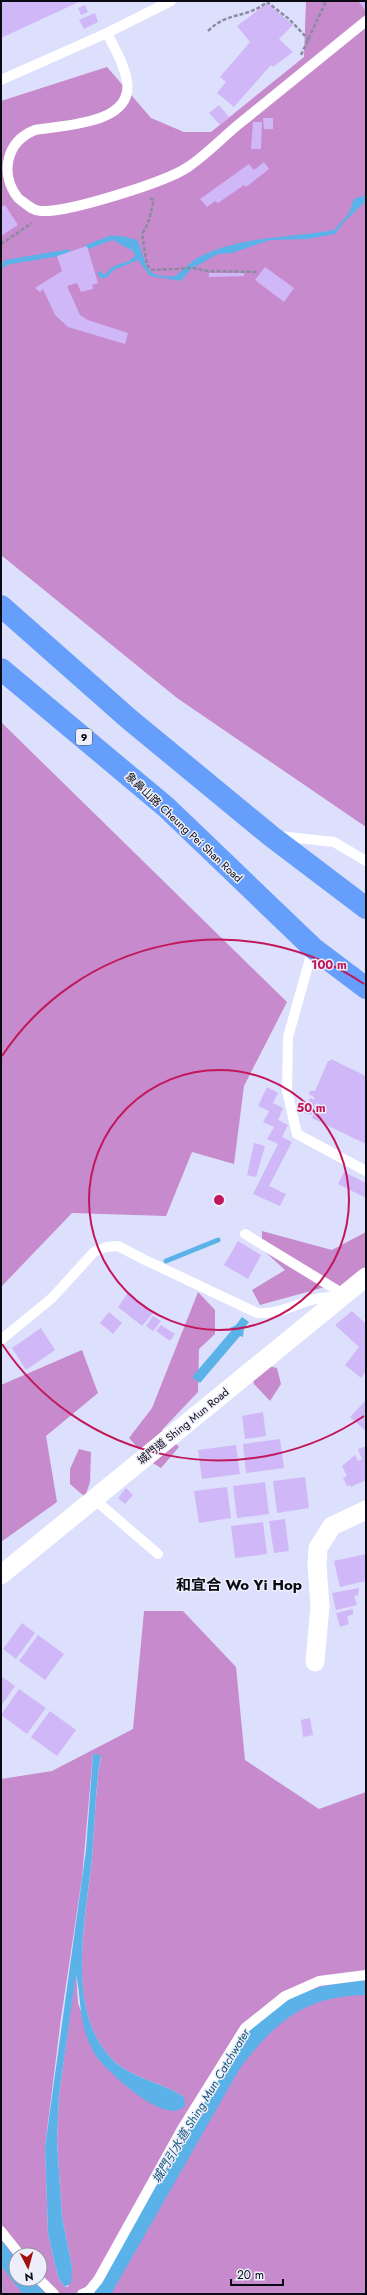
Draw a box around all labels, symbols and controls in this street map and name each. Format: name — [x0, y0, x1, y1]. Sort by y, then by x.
road number: 9 — [76, 729, 92, 745]
street label: 象鼻山路 Cheung Pei Shan Road — [122, 768, 246, 886]
text: 100 m — [311, 956, 347, 974]
text: 50 m — [296, 1099, 326, 1117]
centre of rings — [212, 1193, 226, 1207]
street label: 城門道 Shing Mun Road — [134, 1384, 232, 1468]
district label: 和宜合 Wo Yi Hop — [176, 1574, 302, 1596]
water label: 城門引水道 Shing Mun Catchwater — [148, 2025, 255, 2187]
north arrow — [8, 2247, 48, 2287]
scale bar — [231, 2261, 283, 2287]
text: 20 m — [237, 2266, 264, 2284]
text: N — [24, 2269, 34, 2285]

